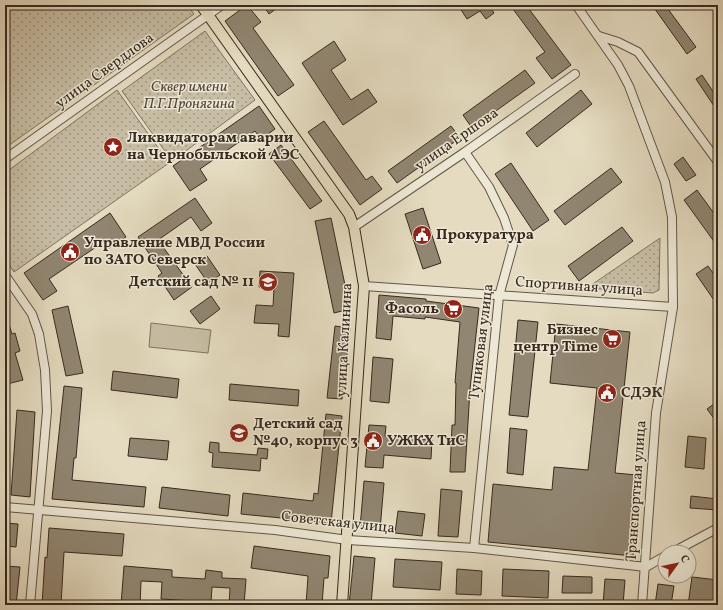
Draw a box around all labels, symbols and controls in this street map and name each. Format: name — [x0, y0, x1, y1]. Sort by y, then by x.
street label: улица Свердлова — [51, 28, 159, 114]
park label: Сквер имени П.Г.Пронягина — [143, 77, 235, 115]
street label: улица Ершова — [411, 103, 503, 177]
place label: Ликвидаторам аварии на Чернобыльской АЭС — [127, 128, 300, 166]
place icon: Ликвидаторам аварии на Чернобыльской АЭС — [102, 136, 124, 158]
public building icon: Прокуратура — [411, 224, 433, 246]
place label: Прокуратура — [436, 225, 534, 246]
place label: Управление МВД России по ЗАТО Северск — [84, 233, 266, 271]
public building icon: Управление МВД России по ЗАТО Северск — [59, 241, 81, 263]
school or university icon: Детский сад № 11 — [257, 271, 279, 293]
place label: Детский сад № 11 — [129, 272, 254, 293]
street label: Спортивная улица — [514, 272, 644, 302]
street label: улица Калинина — [332, 282, 358, 398]
street label: Тупиковая улица — [464, 283, 500, 401]
supermarket icon: Фасоль — [442, 298, 464, 320]
place label: Фасоль — [385, 299, 439, 320]
place label: Бизнес центр Time — [513, 320, 598, 358]
supermarket icon: Бизнес центр Time — [601, 328, 623, 350]
public building icon: СДЭК — [596, 382, 618, 404]
place label: СДЭК — [621, 383, 662, 404]
place label: Детский сад №40, корпус 3 — [253, 414, 358, 452]
street label: Транспортная улица — [622, 420, 652, 562]
school or university icon: Детский сад №40, корпус 3 — [228, 422, 250, 444]
public building icon: УЖКХ ТиС — [362, 430, 384, 452]
place label: УЖКХ ТиС — [387, 431, 466, 452]
street label: Советская улица — [280, 507, 396, 539]
north arrow — [657, 544, 697, 584]
text: С — [676, 552, 692, 566]

